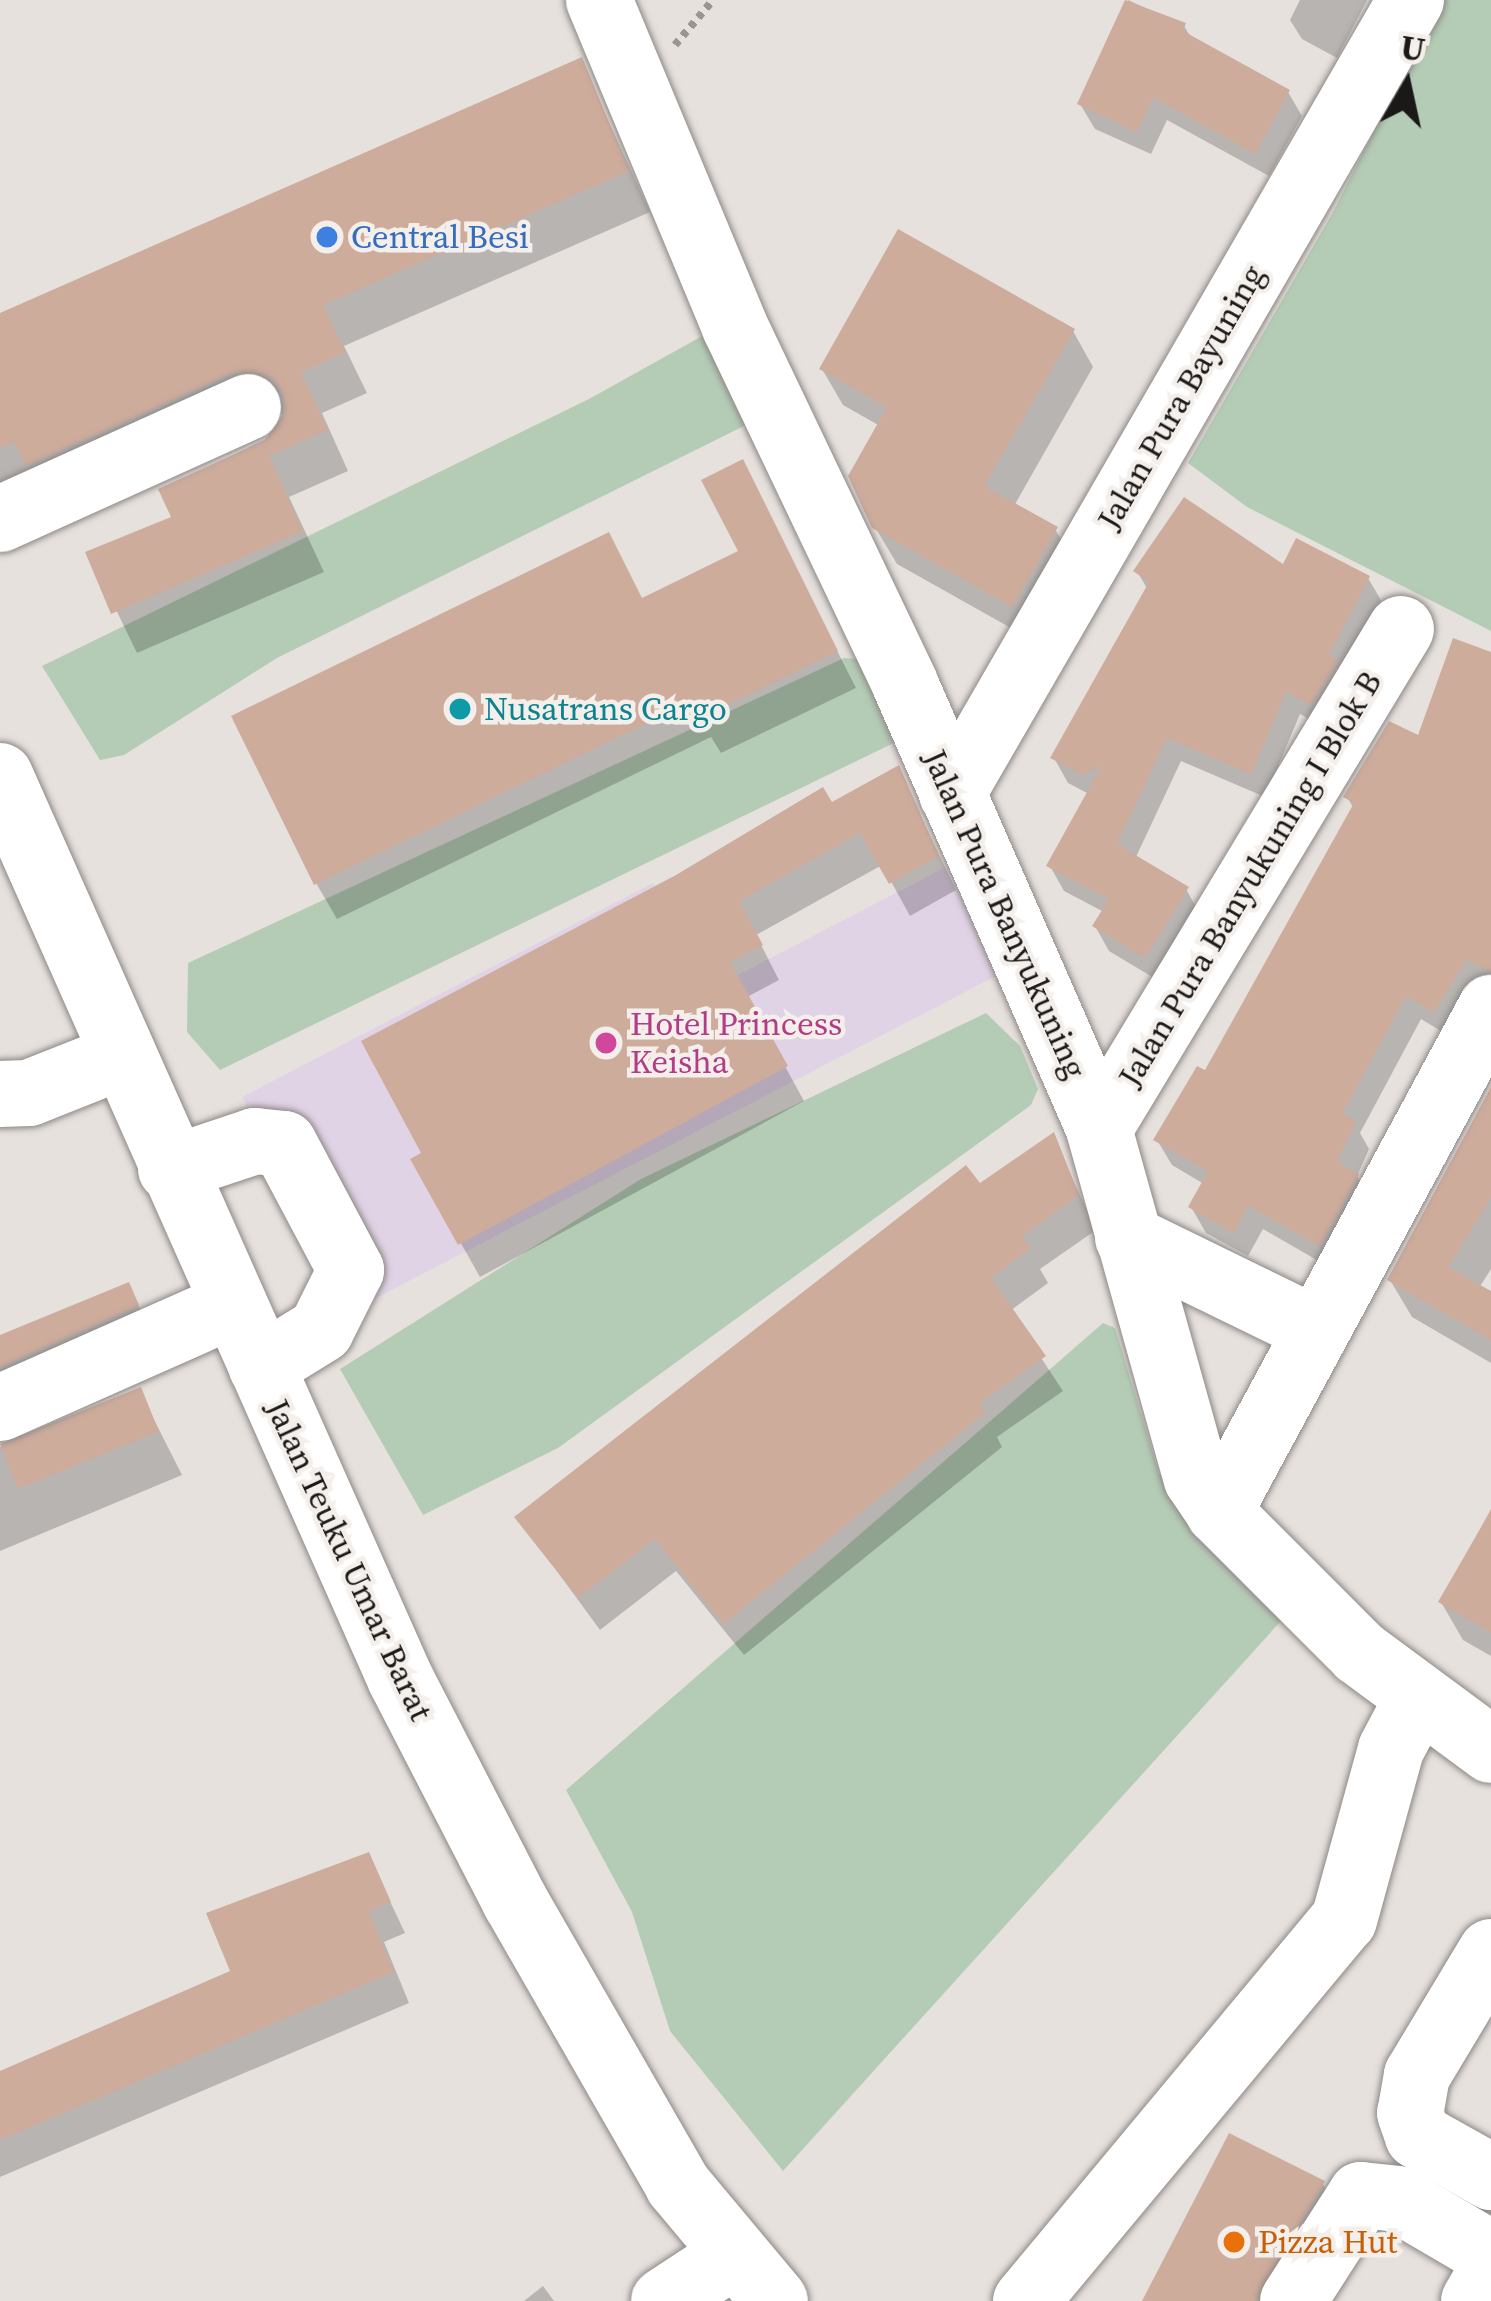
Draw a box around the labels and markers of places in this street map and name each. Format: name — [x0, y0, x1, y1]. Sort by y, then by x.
place label: Central Besi — [351, 217, 529, 257]
marker: Central Besi — [314, 224, 340, 250]
place label: Nusatrans Cargo — [484, 689, 727, 729]
marker: Nusatrans Cargo — [447, 696, 473, 722]
place label: Hotel Princess Keisha — [630, 1004, 842, 1082]
marker: Hotel Princess Keisha — [593, 1030, 619, 1056]
place label: Pizza Hut — [1258, 2222, 1397, 2262]
marker: Pizza Hut — [1221, 2229, 1247, 2255]

